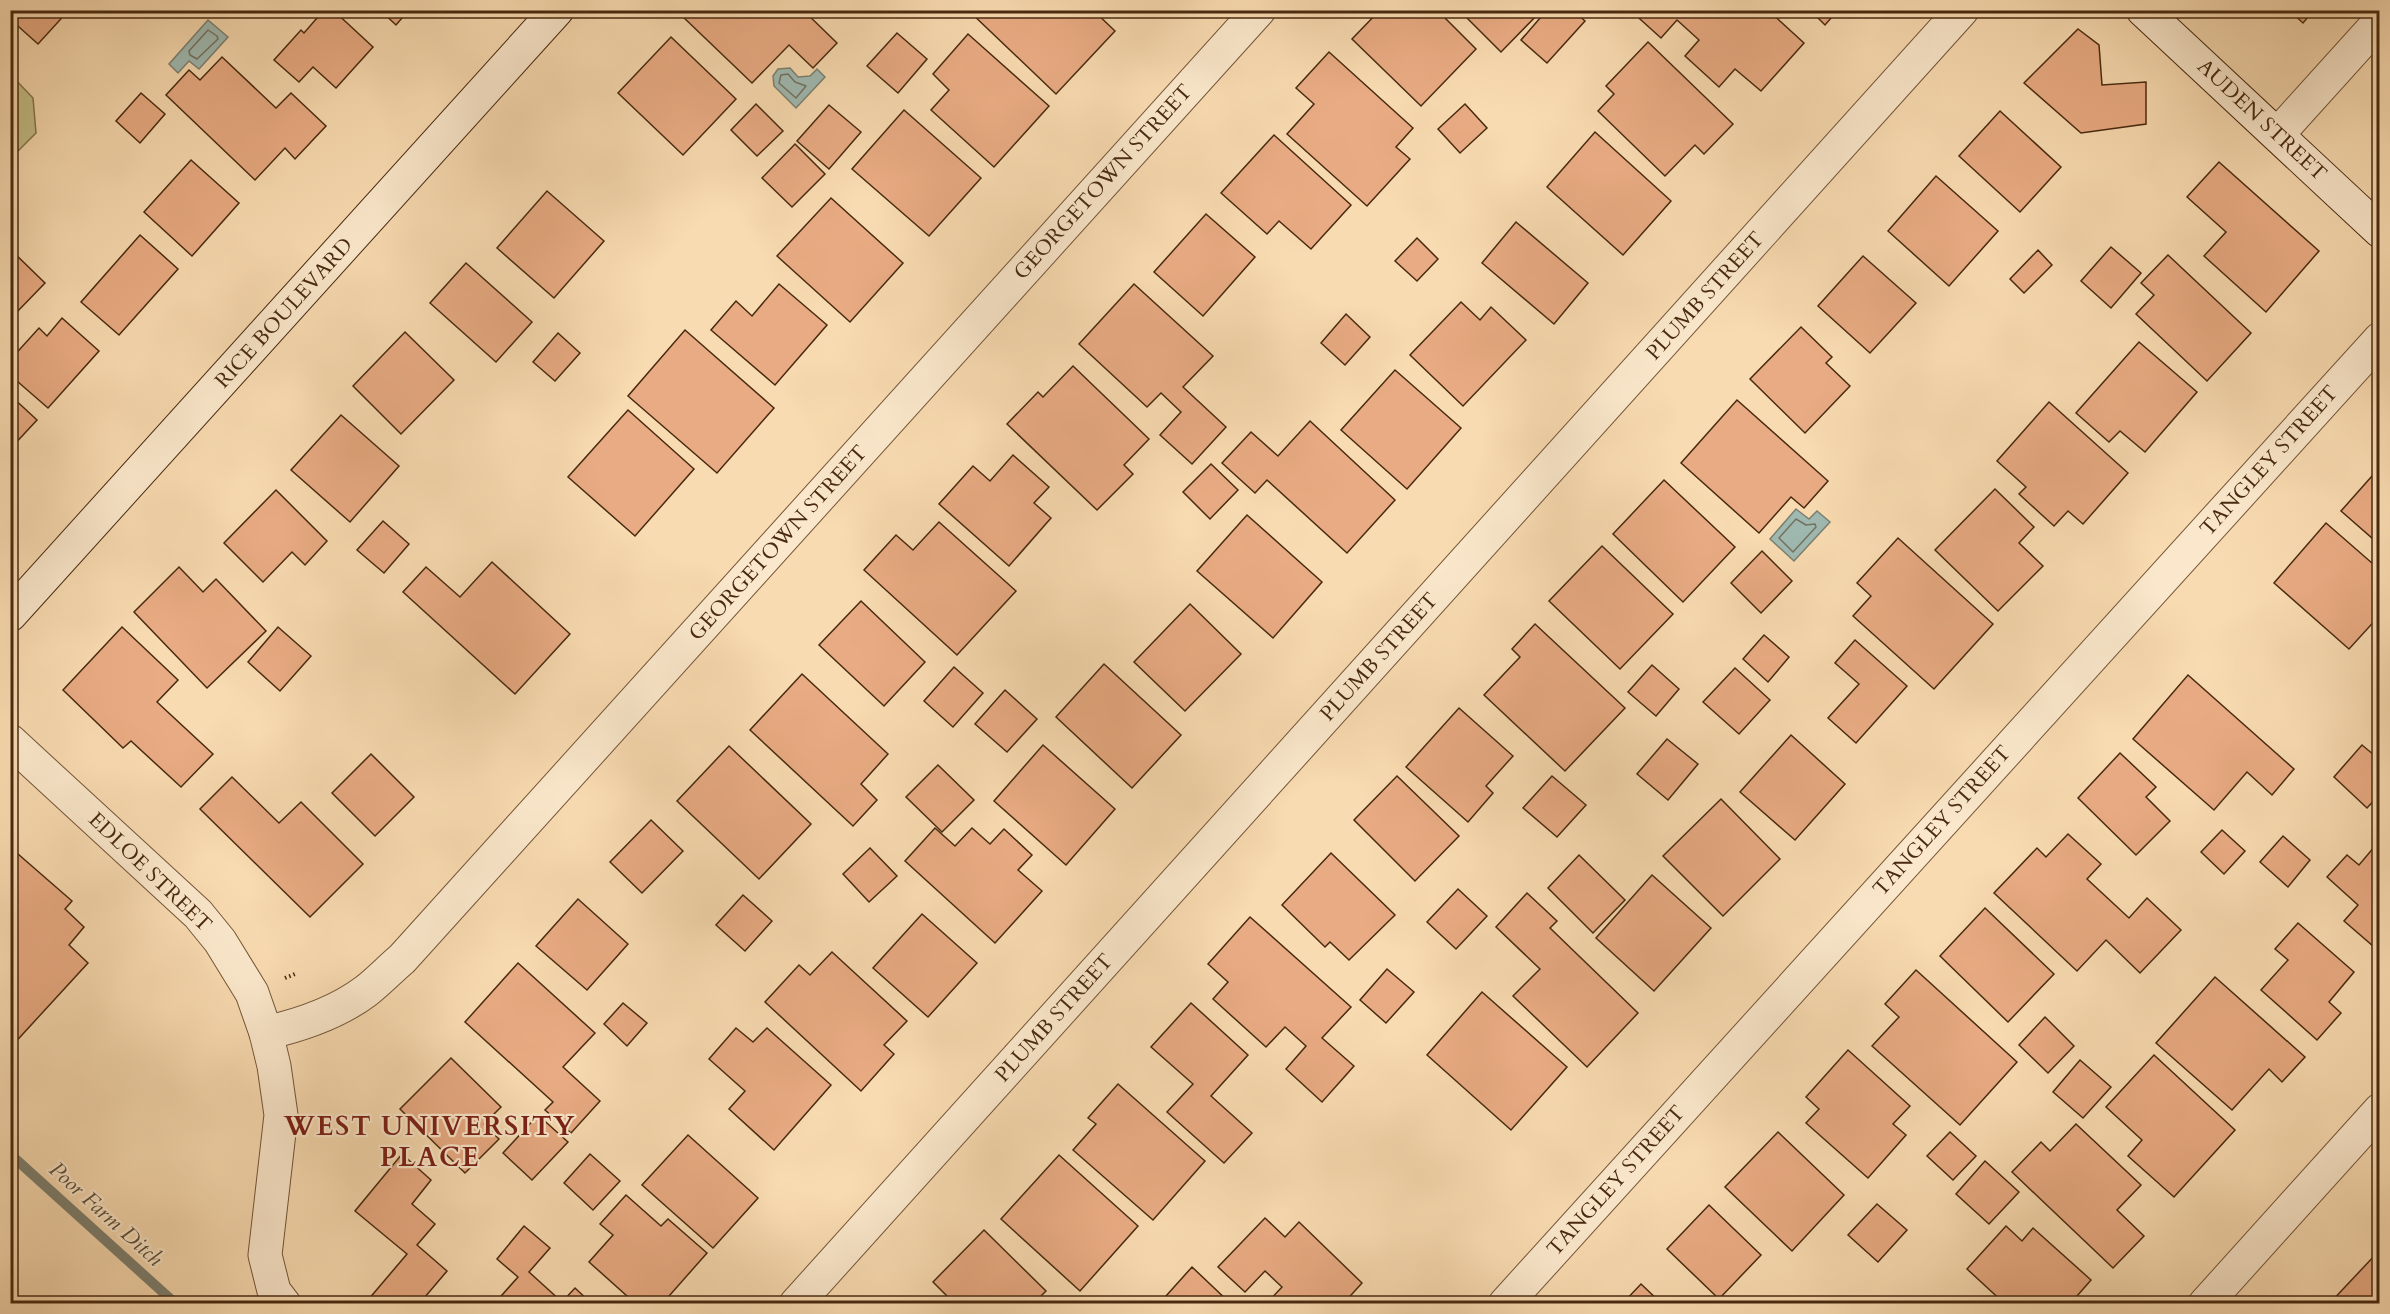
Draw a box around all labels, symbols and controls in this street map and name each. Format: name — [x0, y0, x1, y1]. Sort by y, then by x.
street label: AUDEN STREET — [2191, 52, 2333, 188]
street label: GEORGETOWN STREET — [1007, 78, 1199, 286]
street label: PLUMB STREET — [1639, 225, 1771, 367]
street label: RICE BOULEVARD — [208, 231, 360, 395]
street label: TANGLEY STREET — [2193, 379, 2345, 543]
street label: GEORGETOWN STREET — [682, 439, 874, 647]
street label: PLUMB STREET — [1313, 586, 1445, 728]
street label: TANGLEY STREET — [1866, 739, 2018, 903]
street label: EDLOE STREET — [82, 806, 218, 938]
street label: PLUMB STREET — [988, 947, 1120, 1089]
street label: TANGLEY STREET — [1540, 1099, 1692, 1263]
district label: WEST UNIVERSITY PLACE — [283, 1108, 576, 1176]
water label: Poor Farm Ditch — [43, 1155, 170, 1273]

